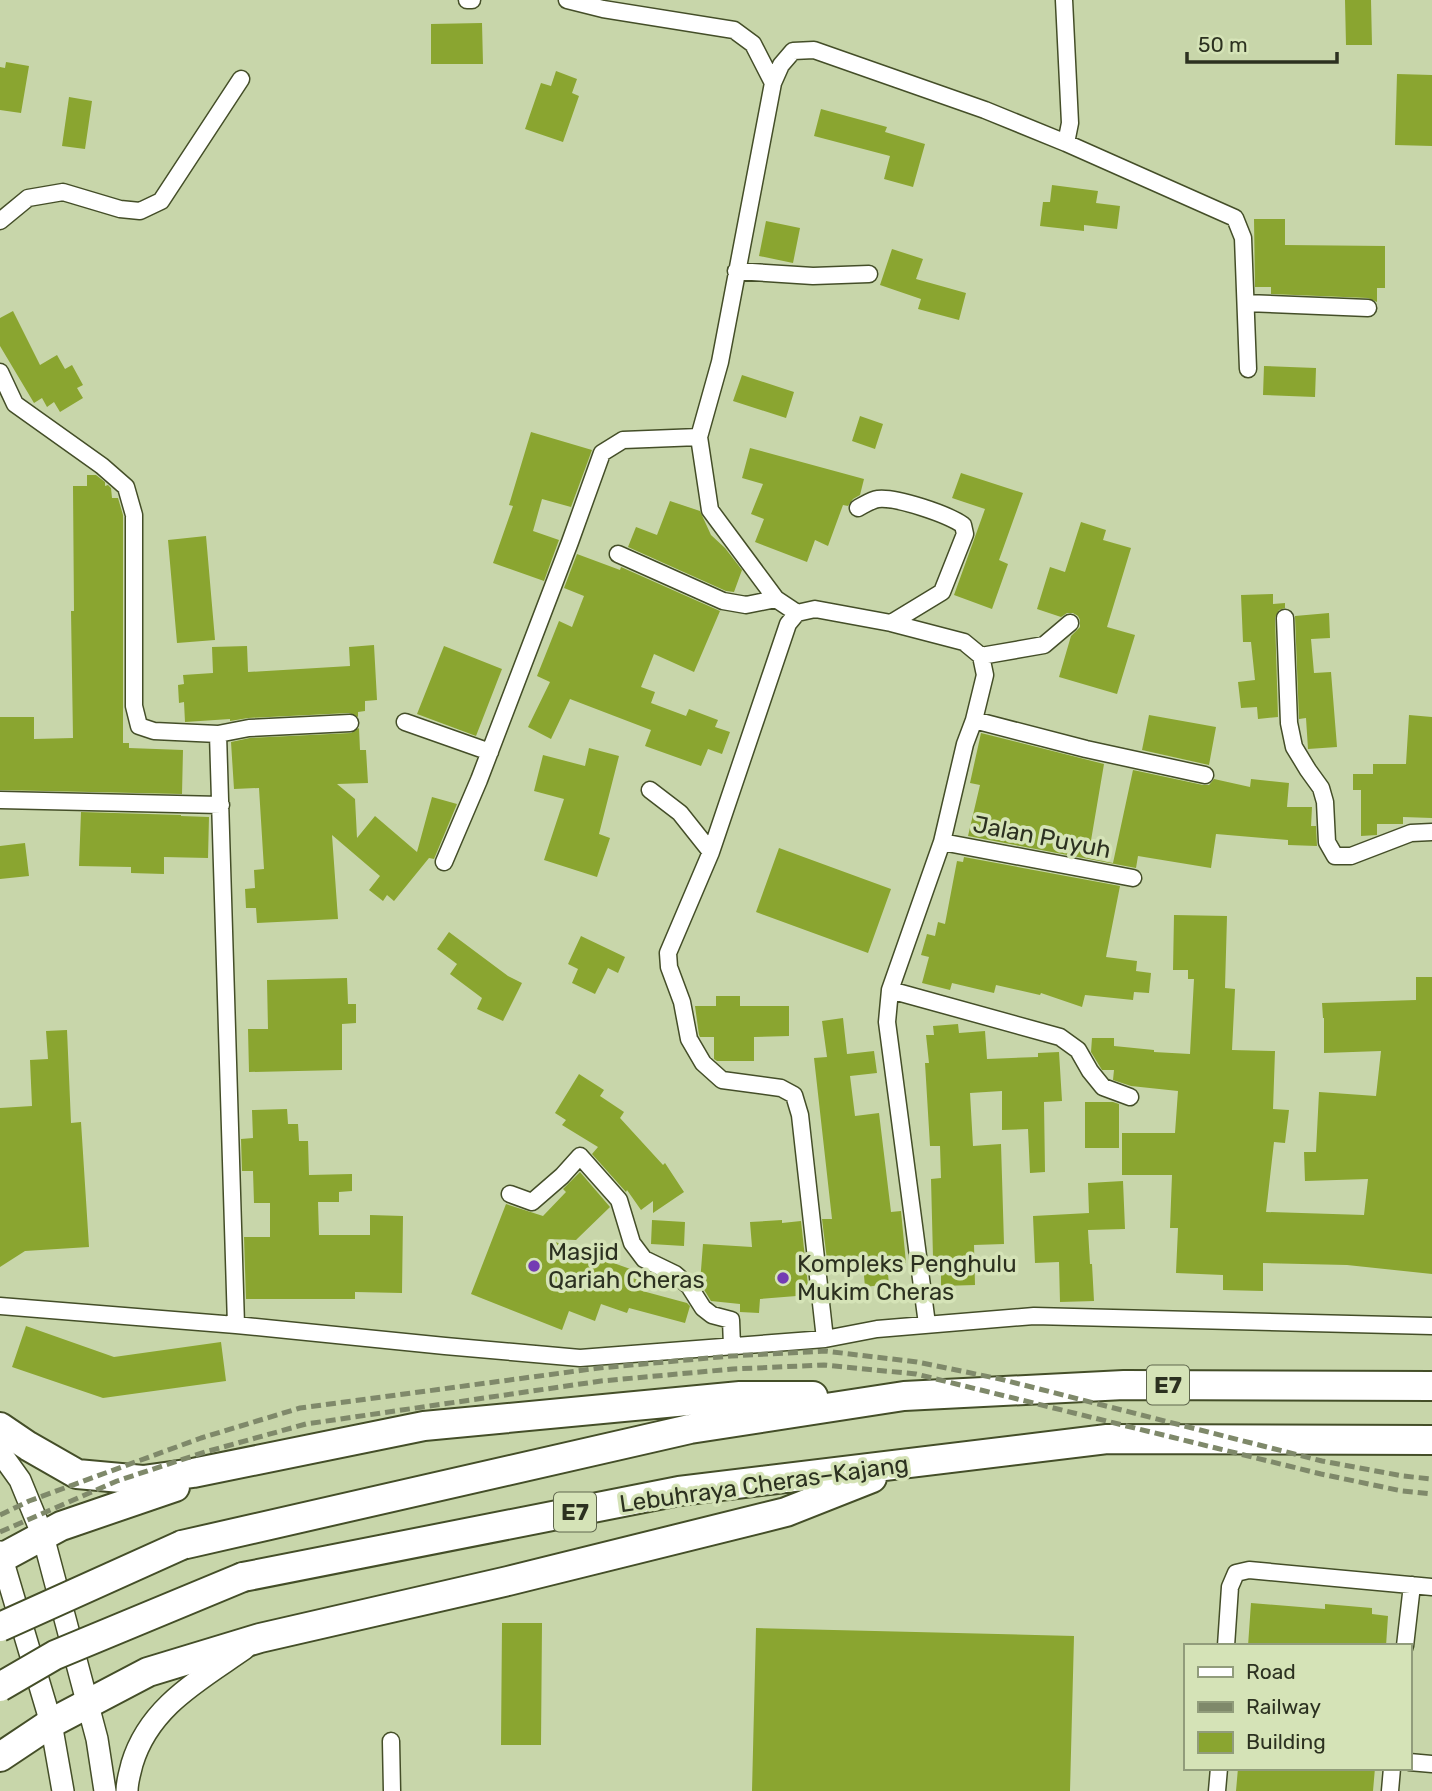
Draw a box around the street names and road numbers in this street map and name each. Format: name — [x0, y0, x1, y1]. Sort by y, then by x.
street label: Jalan Puyuh — [971, 810, 1113, 864]
road number: E7 — [1147, 1366, 1189, 1404]
street label: Lebuhraya Cheras–Kajang — [618, 1450, 910, 1518]
road number: E7 — [554, 1492, 596, 1532]

